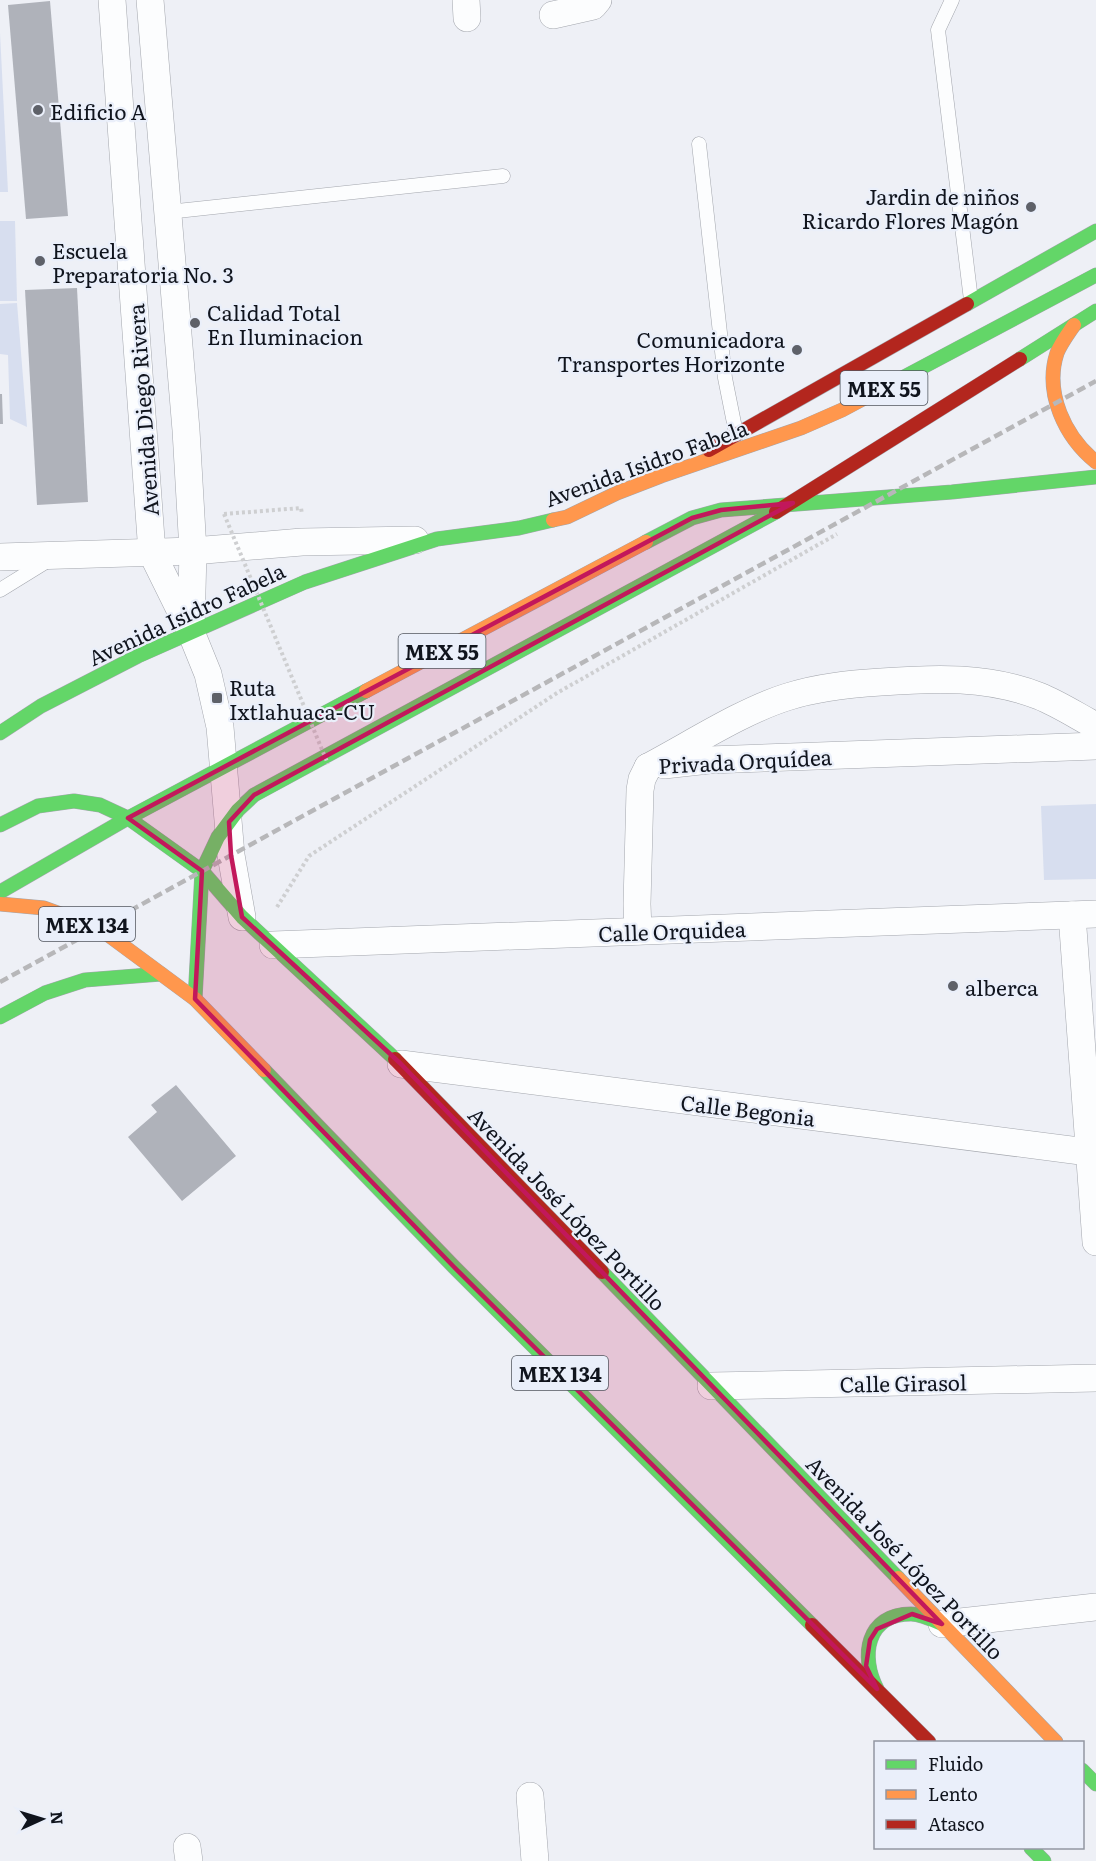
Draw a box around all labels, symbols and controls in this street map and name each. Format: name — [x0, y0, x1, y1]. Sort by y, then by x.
place label: Edificio A — [50, 95, 147, 126]
marker: Edificio A — [31, 103, 45, 117]
place label: Jardin de niños Ricardo Flores Magón — [802, 180, 1019, 235]
marker: Jardin de niños Ricardo Flores Magón — [1024, 200, 1038, 214]
place label: Escuela Preparatoria No. 3 — [52, 234, 234, 289]
marker: Escuela Preparatoria No. 3 — [33, 254, 47, 268]
place label: Calidad Total En Iluminacion — [207, 296, 363, 351]
street label: Avenida Diego Rivera — [119, 302, 165, 517]
marker: Calidad Total En Iluminacion — [188, 316, 202, 330]
place label: Comunicadora Transportes Horizonte — [557, 323, 786, 378]
marker: Comunicadora Transportes Horizonte — [790, 343, 804, 357]
road number: MEX 55 — [840, 371, 928, 405]
street label: Avenida Isidro Fabela — [540, 411, 752, 513]
street label: Avenida Isidro Fabela — [83, 553, 290, 672]
road number: MEX 55 — [398, 634, 486, 668]
place label: Ruta Ixtlahuaca-CU — [229, 671, 375, 726]
marker: Ruta Ixtlahuaca-CU — [210, 691, 224, 705]
street label: Privada Orquídea — [657, 740, 833, 780]
road number: MEX 134 — [39, 907, 135, 941]
street label: Calle Orquidea — [598, 912, 747, 948]
place label: alberca — [965, 971, 1039, 1002]
marker: alberca — [946, 979, 960, 993]
street label: Calle Begonia — [679, 1085, 818, 1133]
street label: Avenida José López Portillo — [462, 1099, 674, 1317]
road number: MEX 134 — [512, 1356, 608, 1390]
street label: Calle Girasol — [839, 1365, 967, 1399]
street label: Avenida José López Portillo — [800, 1448, 1012, 1666]
legend — [874, 1741, 1084, 1849]
text: Fluido — [928, 1750, 983, 1777]
text: Lento — [928, 1780, 978, 1807]
north arrow — [12, 1789, 72, 1849]
text: N — [46, 1810, 70, 1825]
text: Atasco — [928, 1810, 985, 1837]

